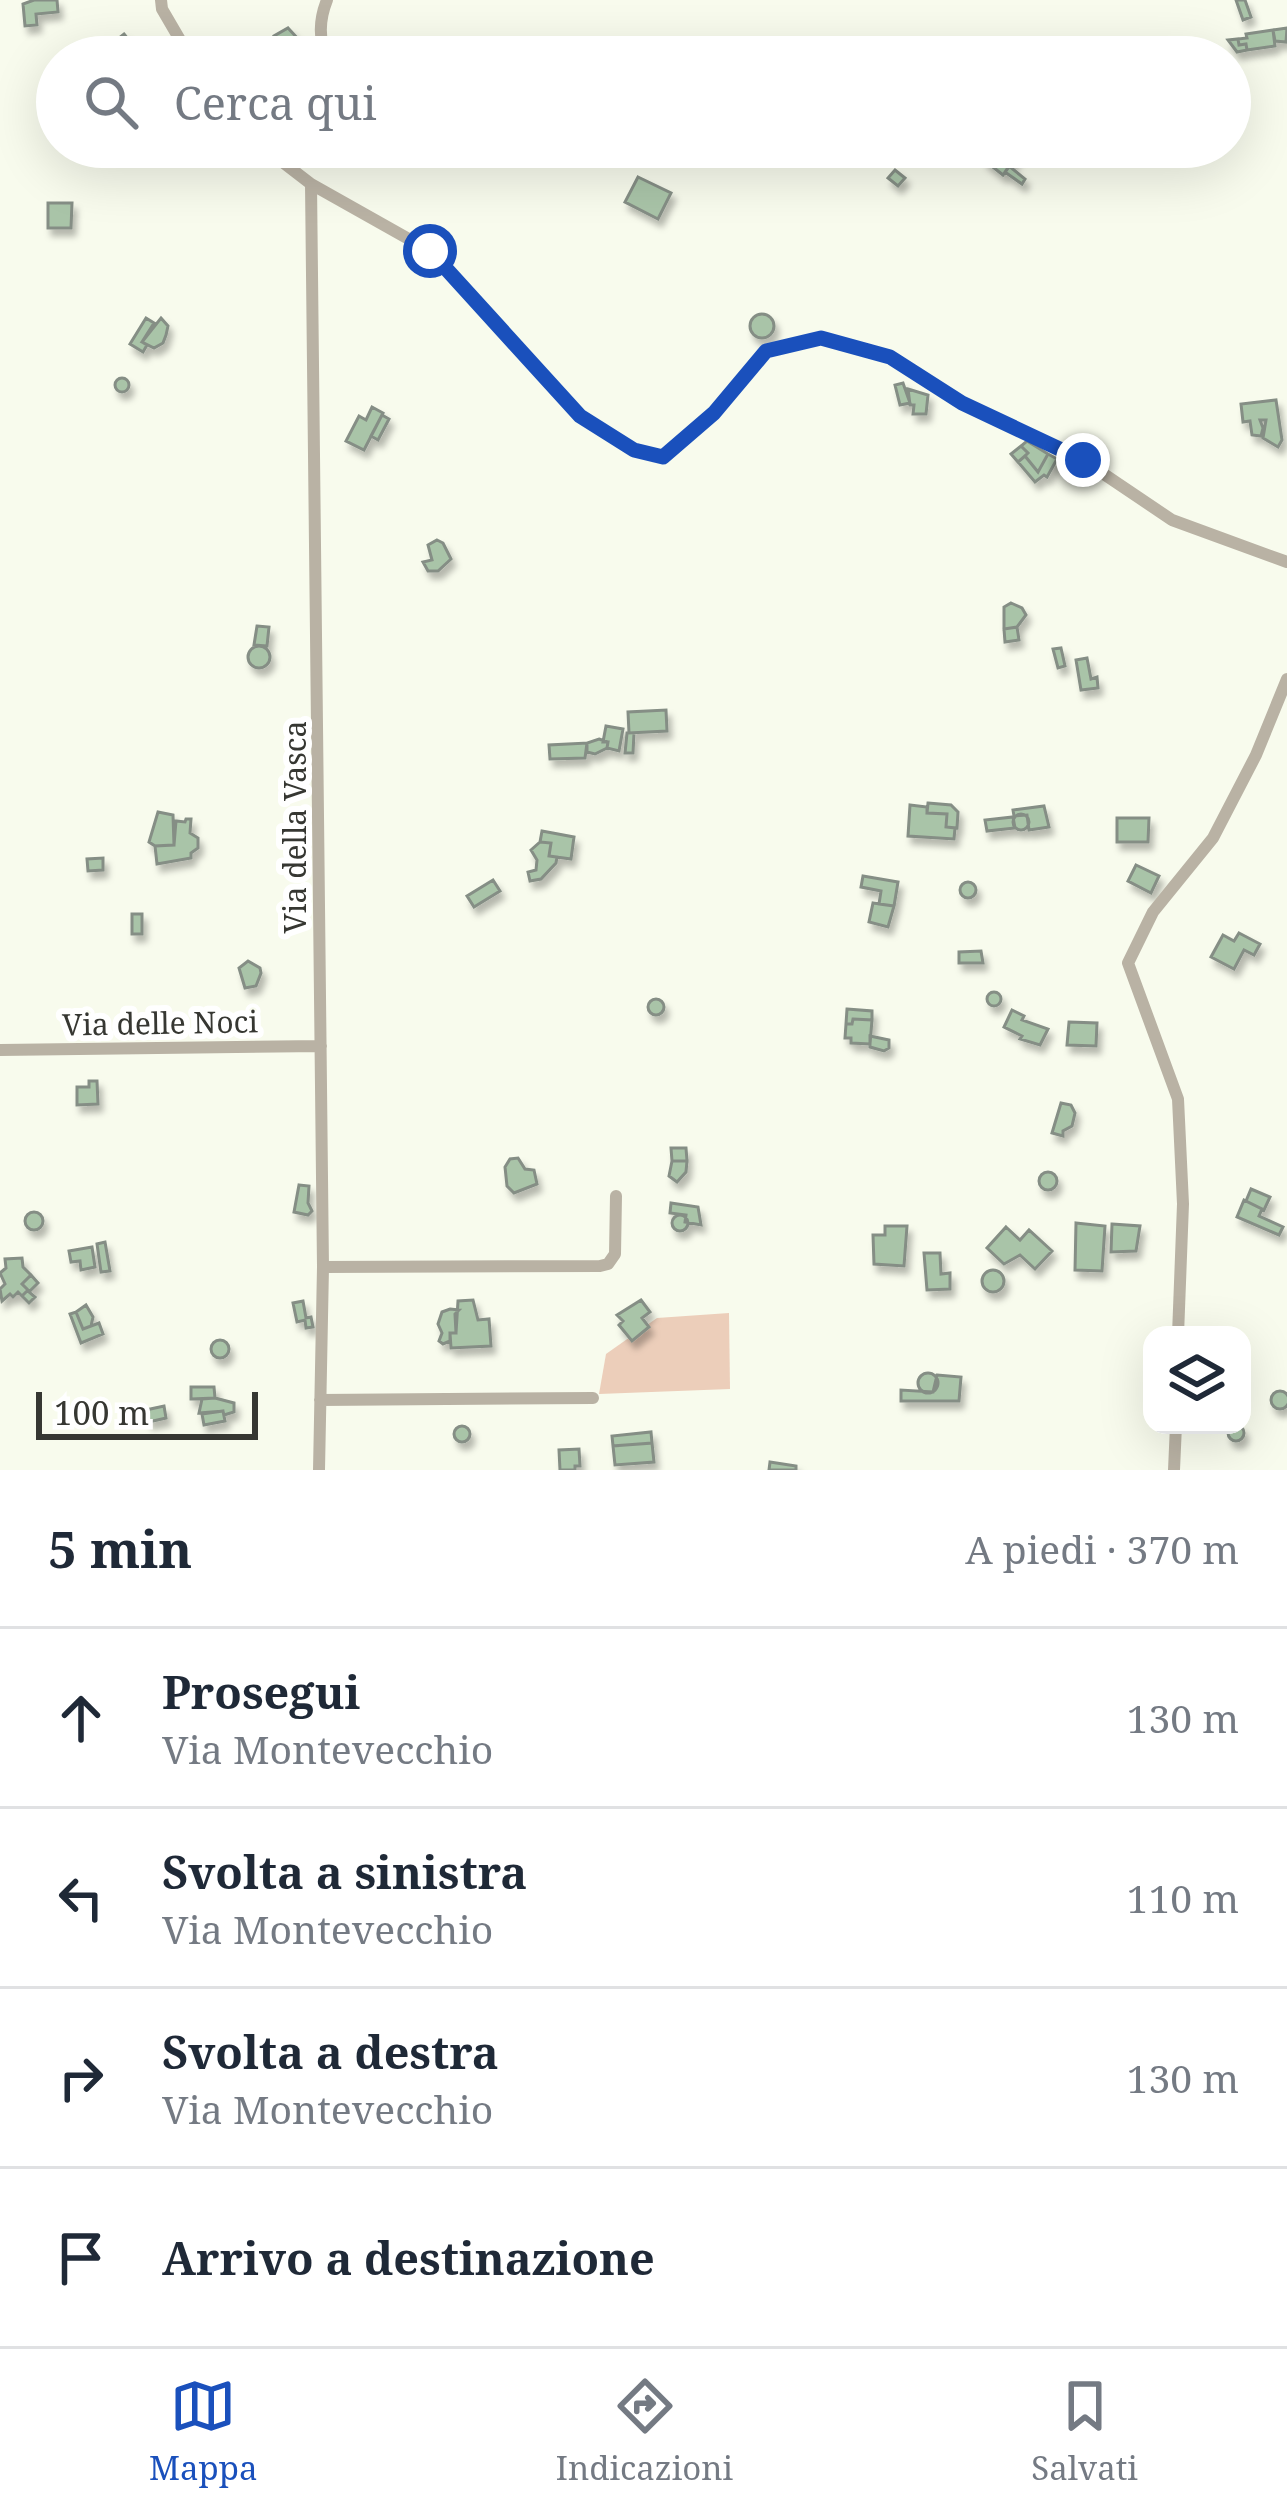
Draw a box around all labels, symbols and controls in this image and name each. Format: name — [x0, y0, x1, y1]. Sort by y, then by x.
search box — [36, 36, 1251, 168]
icon: search — [78, 69, 144, 135]
text: Cerca qui — [174, 72, 377, 133]
route start — [403, 224, 457, 278]
route end — [1056, 433, 1110, 487]
street label: Via della Vasca — [274, 721, 315, 933]
street label: Via delle Noci — [62, 1000, 259, 1045]
map controls — [1143, 1326, 1251, 1434]
button: layers — [1143, 1326, 1251, 1434]
scale bar — [36, 1386, 258, 1439]
text: 100 m — [54, 1390, 149, 1435]
text: 5 min — [48, 1513, 192, 1583]
text: A piedi · 370 m — [965, 1522, 1239, 1575]
text: Prosegui — [162, 1661, 360, 1722]
icon: ahead — [48, 1685, 114, 1751]
text: 130 m — [1127, 1691, 1239, 1744]
text: Via Montevecchio — [162, 1722, 493, 1775]
text: Svolta a sinistra — [162, 1841, 527, 1902]
icon: left — [48, 1865, 114, 1931]
text: 110 m — [1127, 1871, 1239, 1924]
text: Via Montevecchio — [162, 1902, 493, 1955]
text: Svolta a destra — [162, 2021, 499, 2082]
icon: right — [48, 2045, 114, 2111]
text: 130 m — [1127, 2051, 1239, 2104]
text: Via Montevecchio — [162, 2082, 493, 2135]
icon: arrive — [48, 2225, 114, 2291]
text: Arrivo a destinazione — [162, 2227, 655, 2288]
tab: Mappa — [149, 2373, 258, 2490]
tab: Indicazioni — [556, 2373, 733, 2490]
tab: Salvati — [1031, 2373, 1138, 2490]

